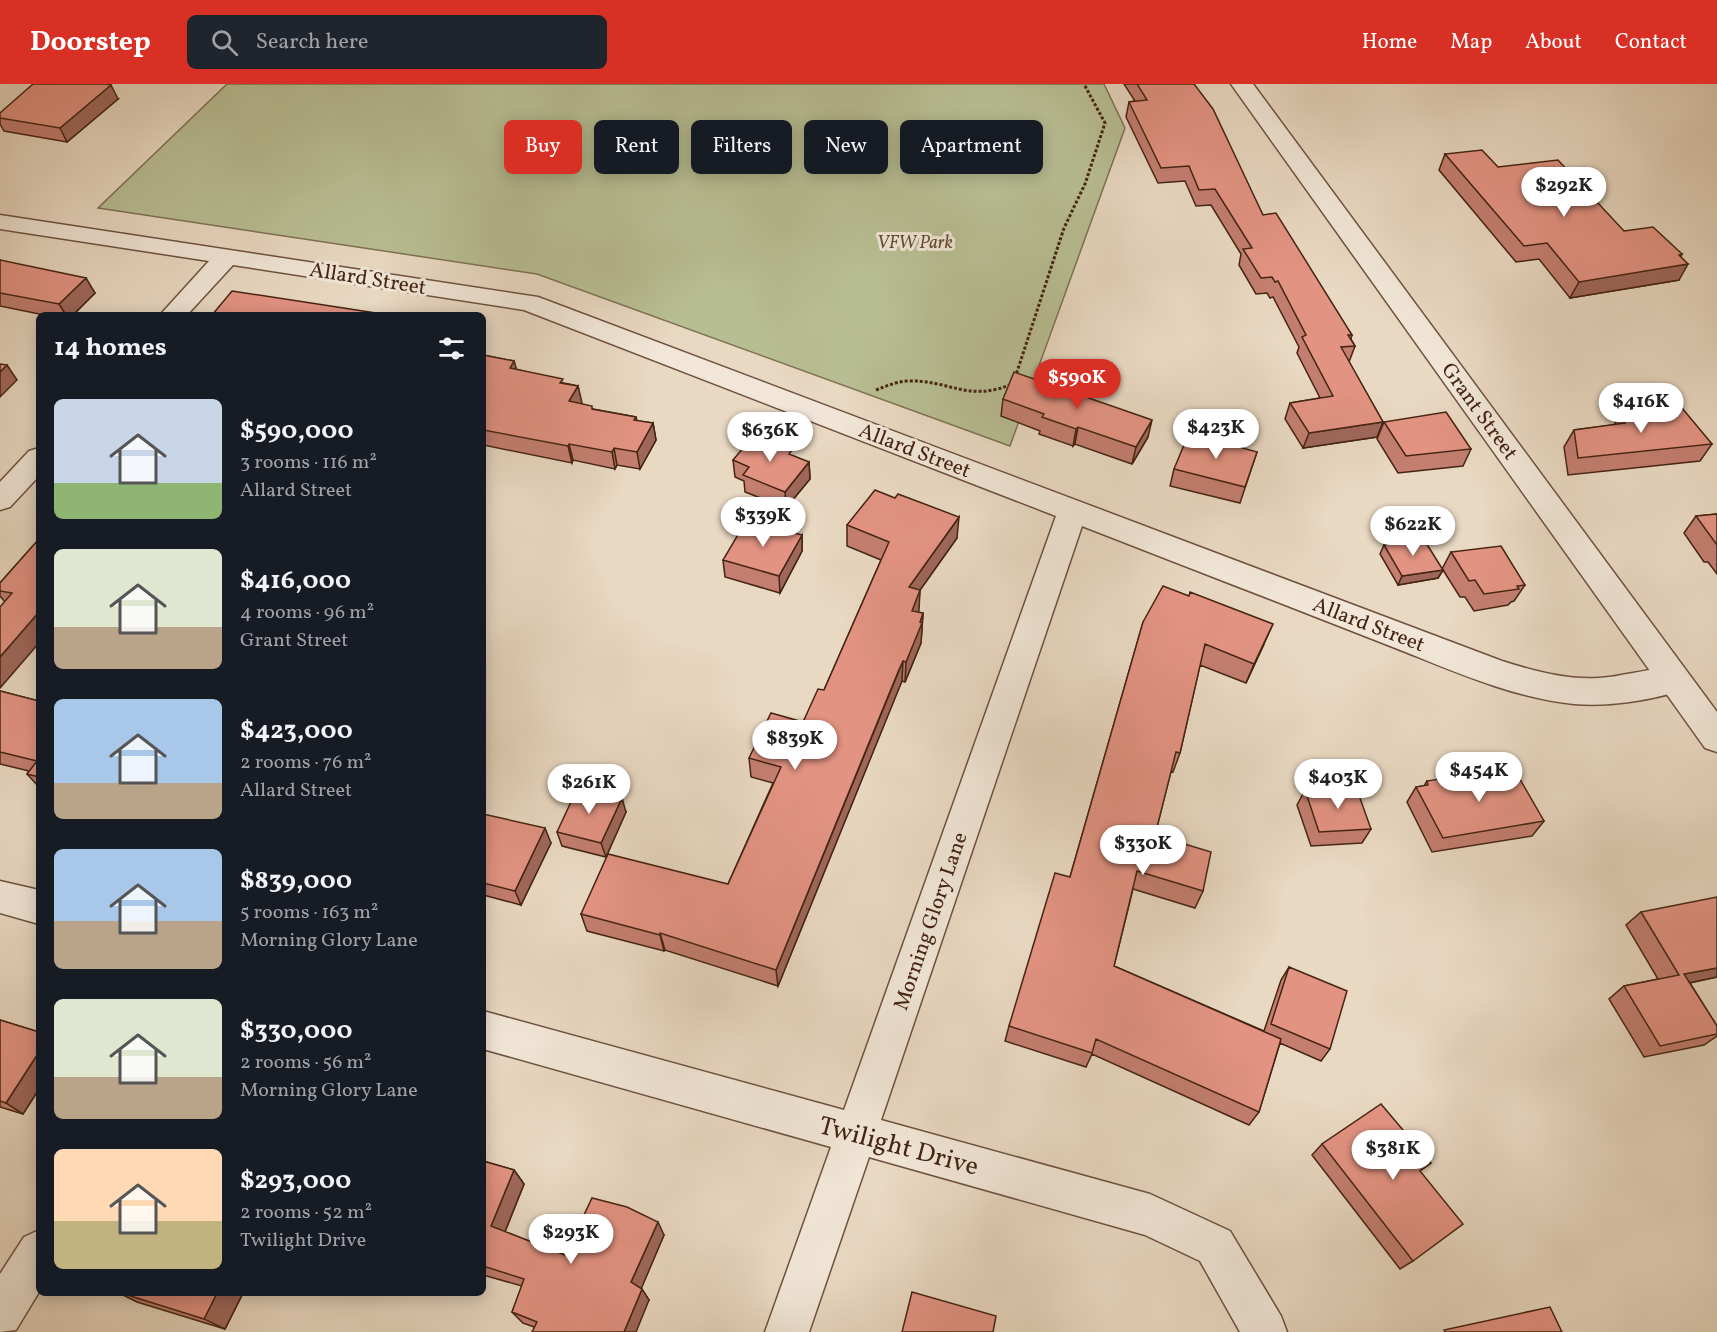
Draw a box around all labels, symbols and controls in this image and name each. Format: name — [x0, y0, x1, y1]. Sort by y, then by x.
search box — [187, 15, 607, 69]
text: Doorstep — [30, 23, 151, 62]
icon: search — [208, 26, 241, 59]
text: Search here — [256, 27, 369, 58]
text: Home — [1362, 28, 1417, 57]
text: Map — [1450, 28, 1492, 57]
text: About — [1525, 28, 1582, 57]
text: Contact — [1615, 28, 1687, 57]
chip: Buy — [504, 120, 582, 174]
chip: Rent — [594, 120, 679, 174]
chip: Filters — [691, 120, 792, 174]
chip: New — [804, 120, 888, 174]
chip: Apartment — [900, 120, 1043, 174]
pin: $292K — [1522, 167, 1606, 218]
text: $292K — [1535, 172, 1593, 200]
park label: VFW Park — [877, 231, 953, 256]
street label: Allard Street — [307, 256, 428, 303]
text: 14 homes — [54, 330, 167, 366]
icon: filters — [435, 332, 468, 365]
street label: Grant Street — [1434, 357, 1524, 466]
pin: $590K — [1035, 359, 1119, 410]
text: $590K — [1048, 364, 1106, 392]
pin: $416K — [1599, 383, 1683, 434]
text: $416K — [1613, 388, 1669, 416]
pin: $423K — [1174, 409, 1258, 460]
pin: $636K — [728, 412, 812, 463]
text: $590,000 — [240, 413, 353, 449]
text: $423K — [1187, 414, 1245, 442]
text: $636K — [741, 417, 799, 445]
street label: Allard Street — [854, 417, 975, 486]
icon: home — [102, 423, 174, 495]
text: 3 rooms · 116 m² — [240, 449, 377, 477]
text: Allard Street — [240, 477, 352, 505]
pin: $339K — [721, 497, 805, 548]
text: $339K — [735, 502, 791, 530]
pin: $622K — [1371, 506, 1455, 557]
text: $622K — [1384, 511, 1442, 539]
text: $416,000 — [240, 563, 351, 599]
icon: home — [102, 573, 174, 645]
street label: Allard Street — [1308, 591, 1429, 660]
text: 4 rooms · 96 m² — [240, 599, 374, 627]
text: Grant Street — [240, 627, 348, 655]
text: $423,000 — [240, 713, 353, 749]
pin: $839K — [753, 720, 837, 771]
icon: home — [102, 723, 174, 795]
text: $839K — [766, 725, 824, 753]
text: 2 rooms · 76 m² — [240, 749, 372, 777]
pin: $454K — [1437, 752, 1521, 803]
text: $454K — [1449, 757, 1509, 785]
pin: $403K — [1296, 759, 1380, 810]
pin: $261K — [547, 764, 631, 815]
text: $403K — [1308, 764, 1368, 792]
text: $261K — [561, 769, 617, 797]
text: Allard Street — [240, 777, 352, 805]
pin: $330K — [1101, 825, 1185, 876]
street label: Morning Glory Lane — [887, 828, 976, 1014]
text: $330K — [1114, 830, 1172, 858]
text: $839,000 — [240, 863, 352, 899]
icon: home — [102, 873, 174, 945]
text: 5 rooms · 163 m² — [240, 899, 378, 927]
text: Morning Glory Lane — [240, 927, 418, 955]
text: $330,000 — [240, 1013, 353, 1049]
icon: home — [102, 1023, 174, 1095]
text: 2 rooms · 56 m² — [240, 1049, 371, 1077]
text: Morning Glory Lane — [240, 1077, 418, 1105]
street label: Twilight Drive — [815, 1108, 982, 1186]
pin: $381K — [1351, 1130, 1435, 1181]
text: $381K — [1366, 1135, 1420, 1163]
text: $293,000 — [240, 1163, 351, 1199]
icon: home — [102, 1173, 174, 1245]
text: 2 rooms · 52 m² — [240, 1199, 372, 1227]
pin: $293K — [529, 1214, 613, 1265]
text: $293K — [543, 1219, 600, 1247]
text: Twilight Drive — [240, 1227, 366, 1255]

